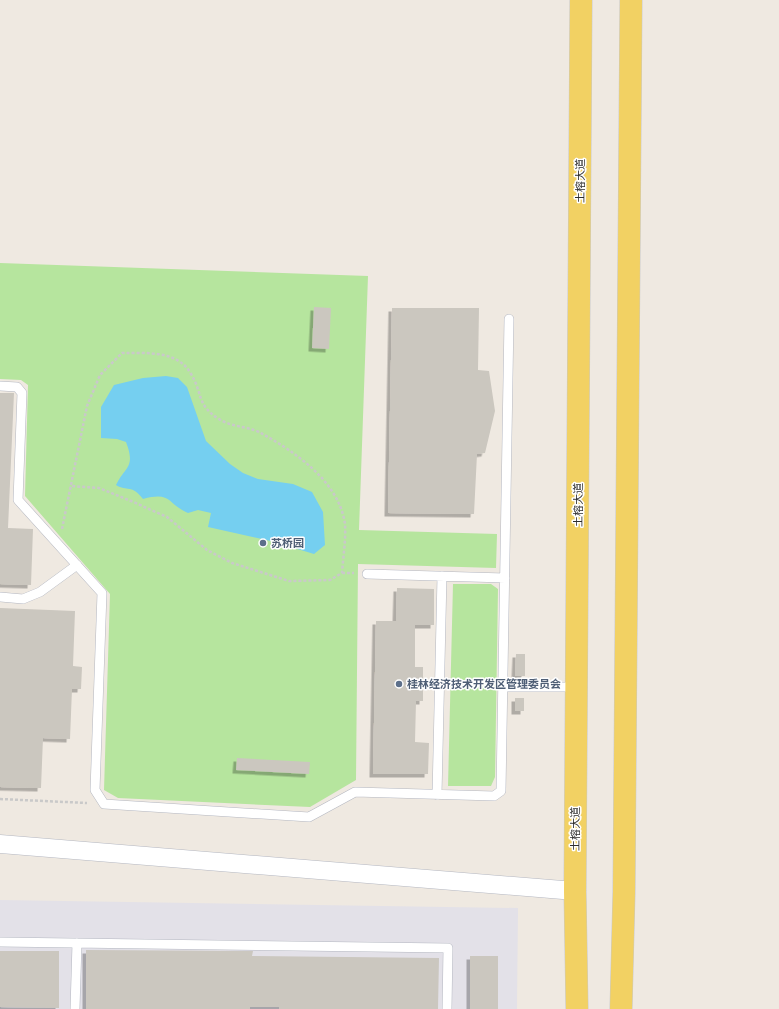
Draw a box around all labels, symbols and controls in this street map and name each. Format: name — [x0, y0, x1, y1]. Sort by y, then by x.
street label: 土榕大道 — [572, 159, 588, 203]
street label: 土榕大道 — [570, 483, 586, 527]
place label: 苏桥园 — [271, 535, 304, 551]
marker: 苏桥园 — [258, 538, 268, 548]
place label: 桂林经济技术开发区管理委员会 — [407, 676, 561, 692]
marker: 桂林经济技术开发区管理委员会 — [394, 679, 404, 689]
street label: 土榕大道 — [567, 807, 583, 851]

